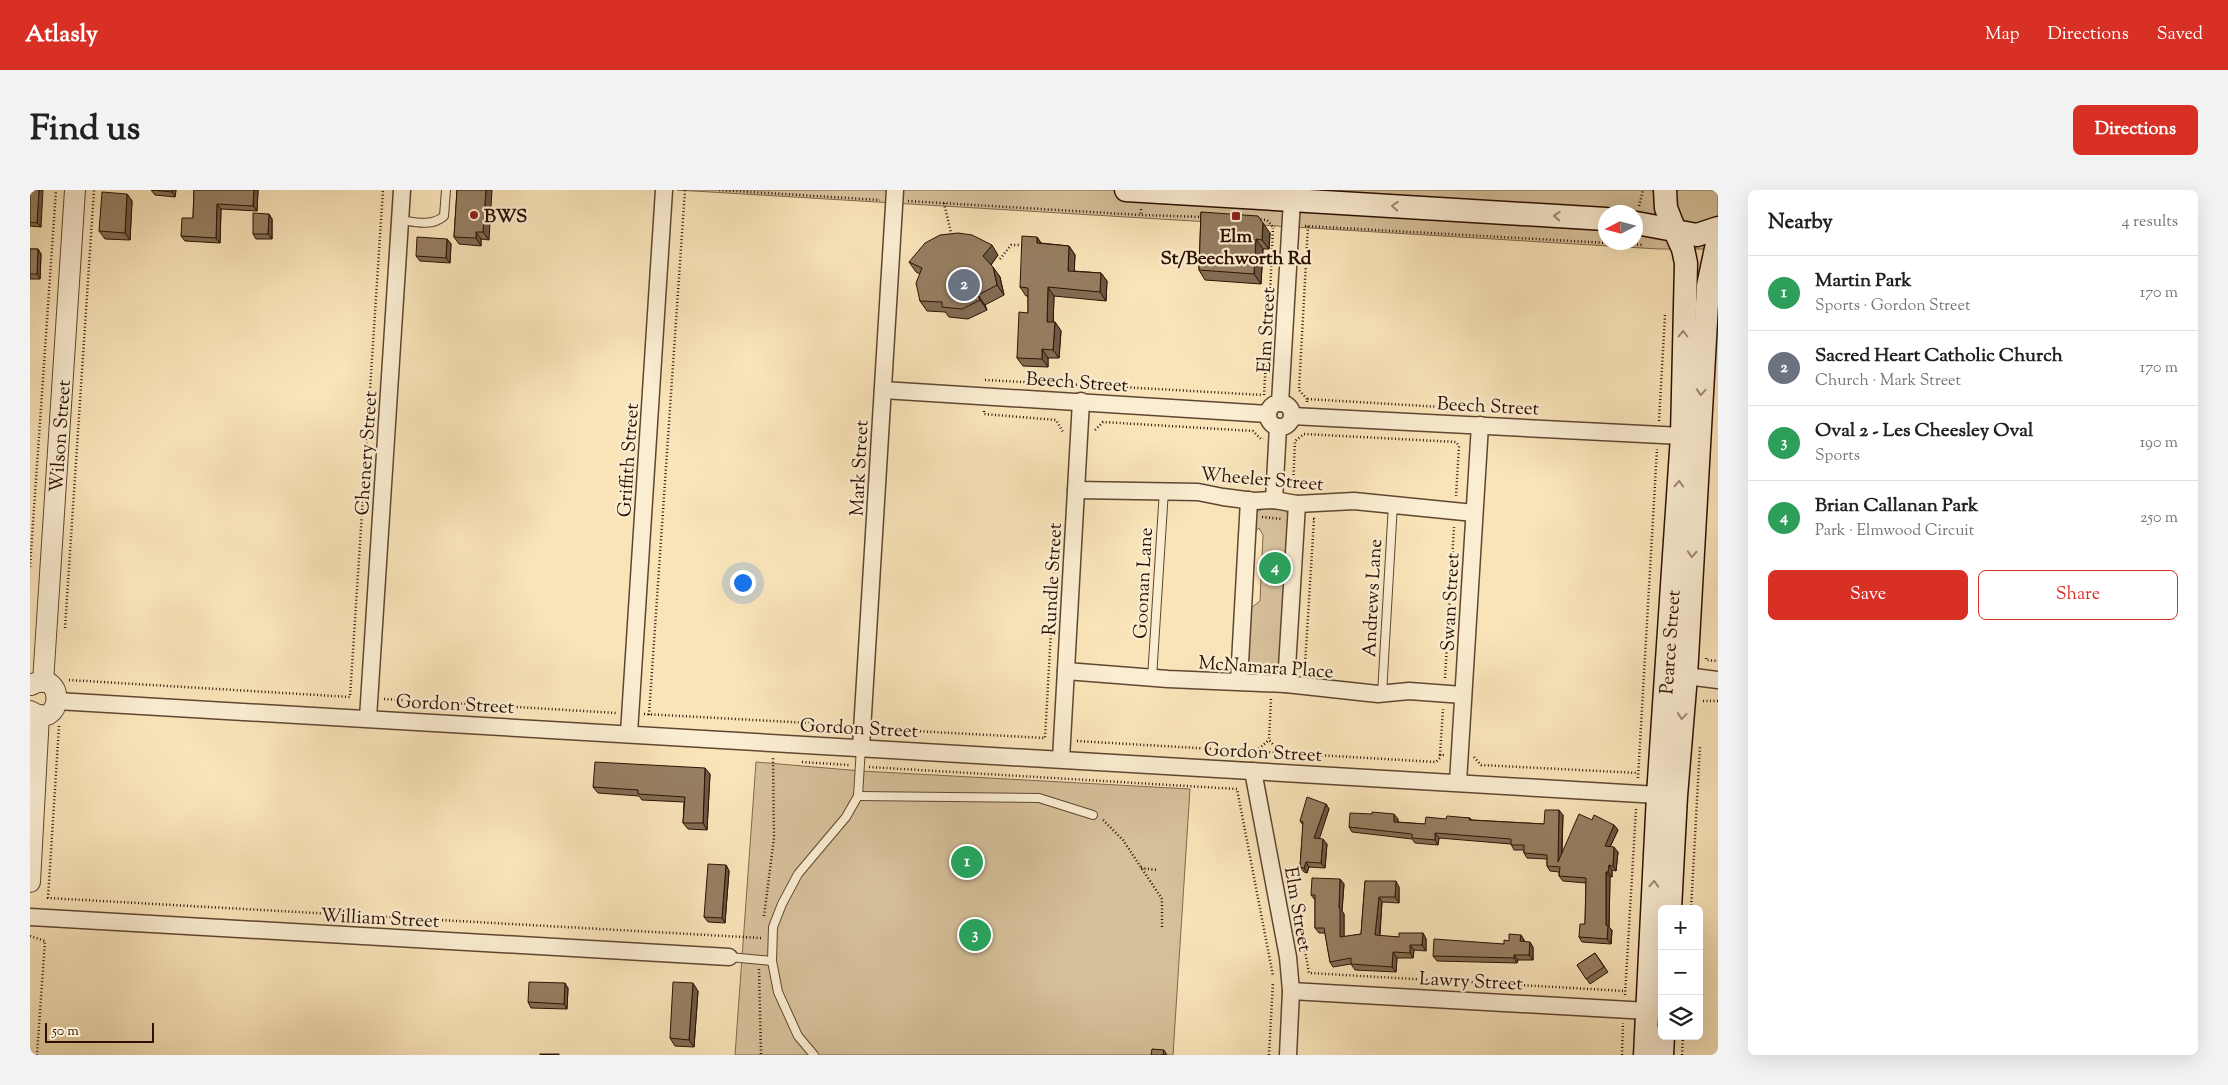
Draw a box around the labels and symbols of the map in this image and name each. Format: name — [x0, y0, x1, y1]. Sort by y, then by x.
one-way arrow — [1390, 201, 1398, 212]
place label: BWS — [484, 204, 527, 231]
north arrow — [1598, 205, 1643, 250]
marker: BWS — [468, 209, 480, 221]
marker: Elm St/Beechworth Rd — [1230, 210, 1242, 222]
one-way arrow — [1553, 210, 1561, 221]
place label: Elm St/Beechworth Rd — [1160, 224, 1312, 273]
pin: 2 — [948, 266, 980, 304]
street label: Elm Street — [1252, 286, 1283, 374]
one-way arrow — [1678, 330, 1688, 338]
street label: Beech Street — [1025, 366, 1129, 401]
street label: Wilson Street — [44, 378, 79, 493]
one-way arrow — [1696, 388, 1707, 396]
street label: Chenery Street — [350, 390, 385, 516]
street label: Beech Street — [1436, 391, 1540, 424]
street label: Griffith Street — [612, 402, 647, 518]
street label: Mark Street — [844, 419, 877, 517]
street label: Wheeler Street — [1199, 462, 1325, 499]
one-way arrow — [1673, 480, 1684, 488]
street label: Rundle Street — [1037, 522, 1070, 636]
street label: Goonan Lane — [1128, 527, 1161, 640]
street label: Andrews Lane — [1357, 538, 1390, 658]
pin: 4 — [1259, 549, 1291, 587]
one-way arrow — [1687, 550, 1698, 558]
street label: Swan Street — [1435, 552, 1468, 652]
your location — [730, 570, 756, 596]
street label: Pearce Street — [1654, 588, 1689, 695]
street label: McNamara Place — [1197, 650, 1334, 687]
street label: Gordon Street — [395, 689, 515, 722]
one-way arrow — [1677, 712, 1688, 720]
street label: Gordon Street — [799, 713, 919, 746]
street label: Gordon Street — [1203, 737, 1323, 770]
pin: 1 — [951, 843, 983, 881]
street label: Elm Street — [1276, 865, 1317, 954]
one-way arrow — [1648, 880, 1659, 888]
street label: William Street — [320, 903, 440, 936]
pin: 3 — [959, 916, 991, 954]
street label: Lawry Street — [1418, 966, 1524, 999]
scale bar — [45, 1020, 154, 1043]

